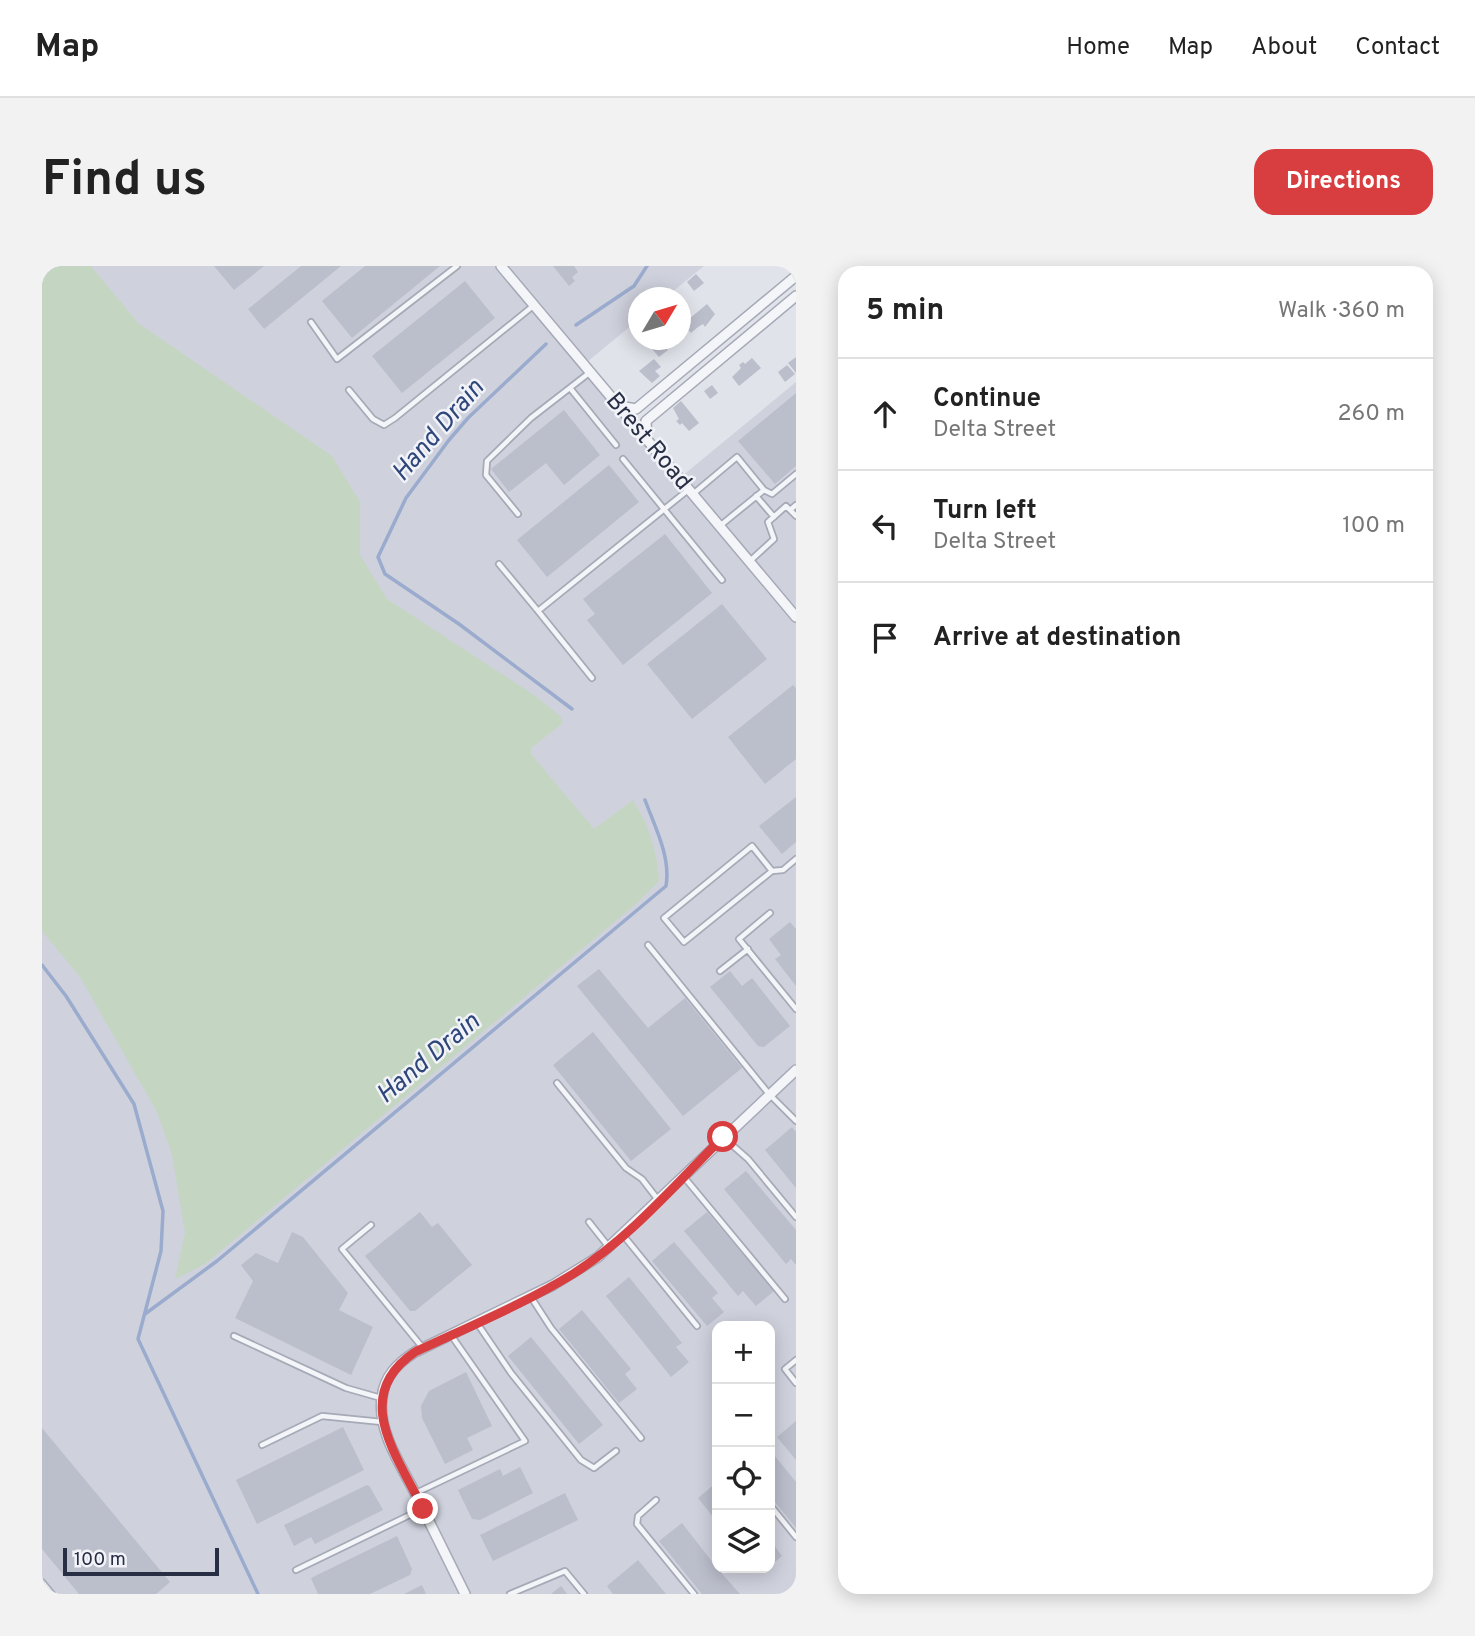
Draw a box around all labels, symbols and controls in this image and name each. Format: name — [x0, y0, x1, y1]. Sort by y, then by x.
text: Map — [35, 27, 99, 69]
text: Home — [1066, 33, 1130, 63]
text: Map — [1168, 33, 1213, 63]
text: About — [1251, 33, 1317, 63]
text: Contact — [1355, 33, 1440, 63]
button: Directions — [1254, 149, 1433, 215]
text: Find us — [42, 151, 207, 213]
north arrow — [628, 287, 691, 350]
text: 5 min — [866, 293, 944, 330]
text: Walk · 360 m — [1278, 297, 1405, 326]
water label: Hand Drain — [386, 373, 492, 489]
text: Continue — [933, 383, 1041, 416]
street label: Brest Road — [598, 387, 698, 497]
icon: ahead — [866, 395, 904, 433]
text: 260 m — [1338, 400, 1405, 429]
text: Delta Street — [933, 416, 1056, 445]
text: Turn left — [933, 495, 1037, 528]
icon: left — [866, 507, 904, 545]
text: 100 m — [1342, 512, 1405, 541]
text: Delta Street — [933, 528, 1056, 557]
icon: arrive — [866, 619, 904, 657]
text: Arrive at destination — [933, 622, 1181, 655]
water label: Hand Drain — [371, 1006, 487, 1112]
route start — [707, 1121, 738, 1152]
map controls — [712, 1321, 775, 1573]
button: + — [712, 1321, 775, 1384]
button: − — [712, 1384, 775, 1447]
button: locate — [712, 1447, 775, 1510]
route end — [407, 1493, 438, 1524]
button: layers — [712, 1510, 775, 1573]
scale bar — [63, 1545, 219, 1577]
text: 100 m — [74, 1548, 126, 1572]

